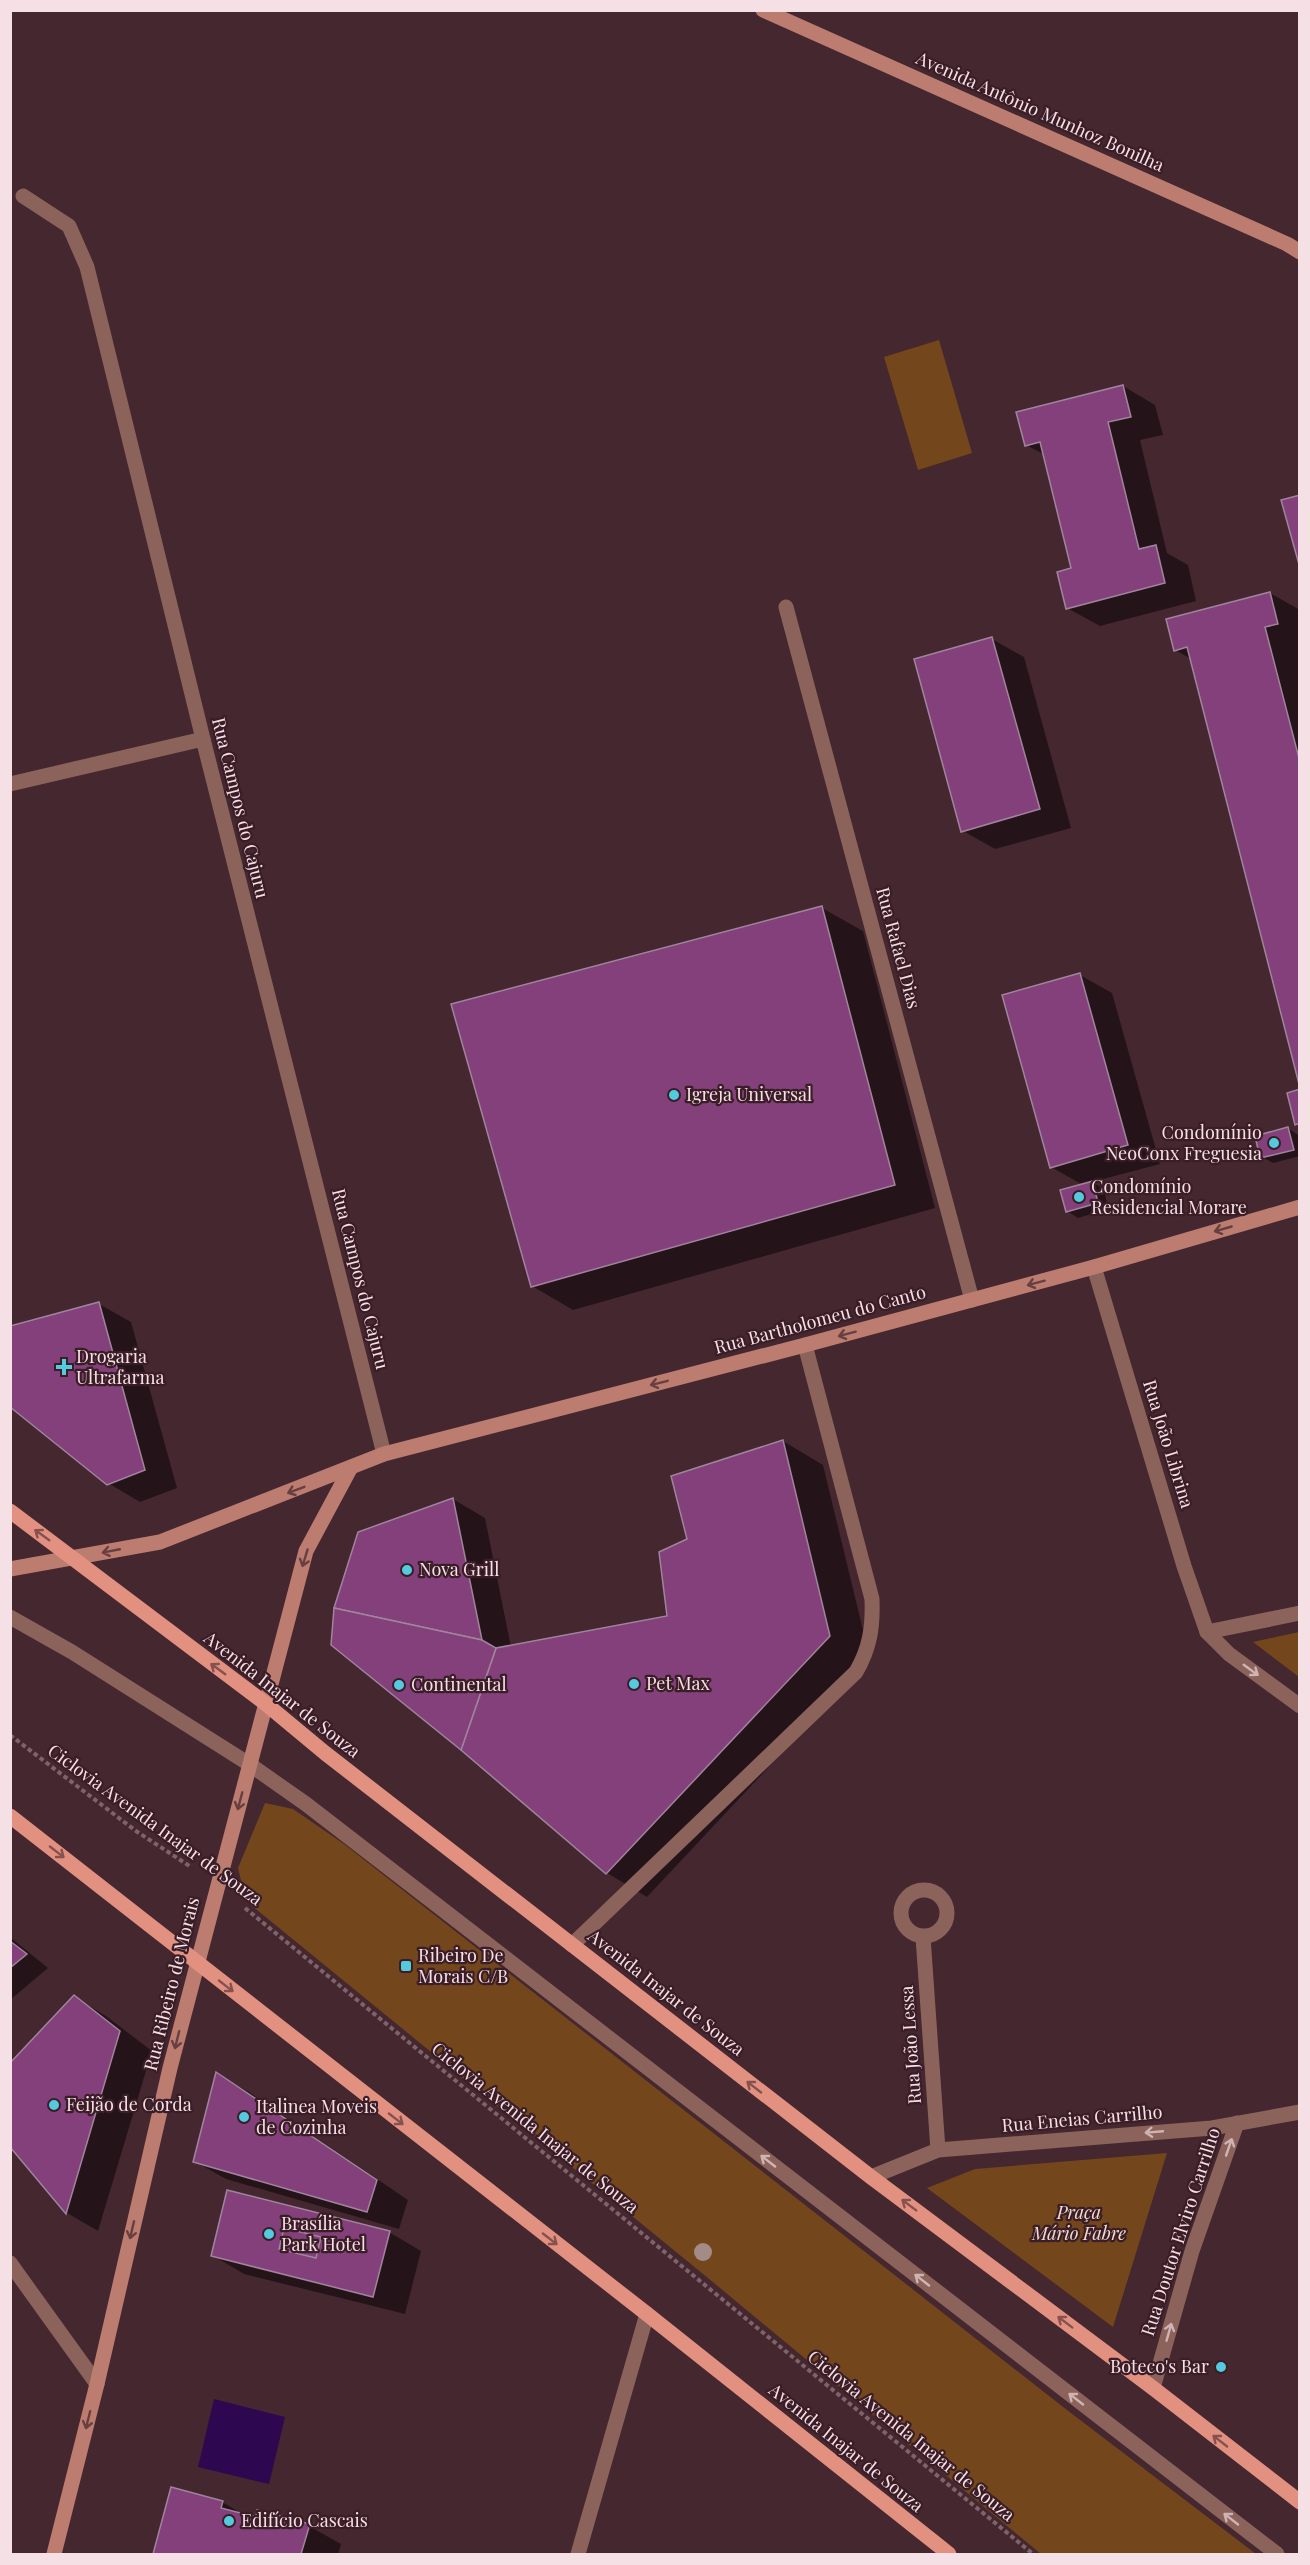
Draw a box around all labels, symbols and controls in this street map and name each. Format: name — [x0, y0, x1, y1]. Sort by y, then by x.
street label: Avenida Antônio Munhoz Bonilha — [912, 45, 1168, 177]
street label: Rua Campos do Cajuru — [207, 715, 275, 901]
street label: Rua Rafael Dias — [871, 884, 927, 1011]
place label: Igreja Universal — [686, 1082, 812, 1106]
marker: Igreja Universal — [667, 1088, 681, 1102]
place label: Condomínio NeoConx Freguesia — [1106, 1120, 1262, 1165]
marker: Condomínio NeoConx Freguesia — [1267, 1136, 1281, 1150]
place label: Condomínio Residencial Morare — [1091, 1174, 1247, 1219]
street label: Rua Campos do Cajuru — [327, 1186, 395, 1372]
marker: Condomínio Residencial Morare — [1072, 1190, 1086, 1204]
one-way arrow — [1214, 1224, 1233, 1235]
one-way arrow — [1026, 1277, 1045, 1289]
street label: Rua Bartholomeu do Canto — [711, 1279, 928, 1359]
one-way arrow — [838, 1329, 857, 1340]
place label: Drogaria Ultrafarma — [76, 1344, 164, 1389]
marker: Drogaria Ultrafarma — [57, 1360, 71, 1374]
street label: Rua João Librina — [1138, 1377, 1200, 1511]
one-way arrow — [650, 1378, 669, 1390]
one-way arrow — [287, 1485, 305, 1496]
one-way arrow — [35, 1528, 51, 1541]
one-way arrow — [102, 1546, 121, 1557]
one-way arrow — [299, 1548, 310, 1567]
place label: Nova Grill — [419, 1557, 499, 1581]
marker: Nova Grill — [400, 1563, 414, 1577]
street label: Avenida Inajar de Souza — [199, 1625, 366, 1763]
one-way arrow — [211, 1663, 227, 1675]
one-way arrow — [1243, 1664, 1259, 1676]
place label: Pet Max — [646, 1671, 711, 1695]
place label: Continental — [411, 1672, 507, 1696]
marker: Pet Max — [627, 1677, 641, 1691]
marker: Continental — [392, 1678, 406, 1692]
street label: Ciclovia Avenida Inajar de Souza — [43, 1738, 268, 1910]
one-way arrow — [233, 1791, 245, 1810]
one-way arrow — [48, 1845, 64, 1858]
street label: Rua Ribeiro de Morais — [138, 1894, 204, 2073]
street label: Avenida Inajar de Souza — [583, 1923, 750, 2061]
place label: Ribeiro De Morais C/B — [418, 1943, 508, 1988]
marker: Ribeiro De Morais C/B — [399, 1959, 413, 1973]
one-way arrow — [218, 1979, 234, 1992]
street label: Rua João Lessa — [894, 1985, 926, 2105]
one-way arrow — [170, 2030, 182, 2049]
street label: Ciclovia Avenida Inajar de Souza — [427, 2036, 644, 2218]
one-way arrow — [747, 2080, 763, 2093]
place label: Feijão de Corda — [66, 2092, 192, 2116]
place label: Italinea Moveis de Cozinha — [256, 2094, 377, 2139]
marker: Feijão de Corda — [47, 2098, 61, 2112]
street label: Rua Eneias Carrilho — [1001, 2099, 1163, 2137]
marker: Italinea Moveis de Cozinha — [237, 2110, 251, 2124]
one-way arrow — [388, 2112, 404, 2125]
street label: Rua Doutor Elviro Carrilho — [1135, 2124, 1225, 2339]
one-way arrow — [1145, 2127, 1164, 2138]
one-way arrow — [1224, 2138, 1235, 2157]
one-way arrow — [760, 2154, 776, 2167]
one-way arrow — [901, 2199, 917, 2212]
park label: Praça Mário Fabre — [1031, 2200, 1126, 2245]
place label: Brasília Park Hotel — [281, 2211, 366, 2256]
one-way arrow — [126, 2220, 138, 2239]
marker: Brasília Park Hotel — [262, 2227, 276, 2241]
one-way arrow — [542, 2232, 558, 2245]
one-way arrow — [914, 2274, 930, 2287]
one-way arrow — [1057, 2316, 1073, 2329]
one-way arrow — [1164, 2323, 1175, 2342]
street label: Ciclovia Avenida Inajar de Souza — [803, 2345, 1019, 2527]
place label: Boteco's Bar — [1110, 2354, 1209, 2378]
marker: Boteco's Bar — [1214, 2360, 1228, 2374]
street label: Avenida Inajar de Souza — [764, 2379, 928, 2517]
one-way arrow — [1069, 2393, 1085, 2406]
one-way arrow — [81, 2410, 93, 2429]
one-way arrow — [1212, 2434, 1228, 2447]
place label: Edifício Cascais — [241, 2508, 368, 2532]
one-way arrow — [1223, 2512, 1239, 2525]
marker: Edifício Cascais — [222, 2514, 236, 2528]

